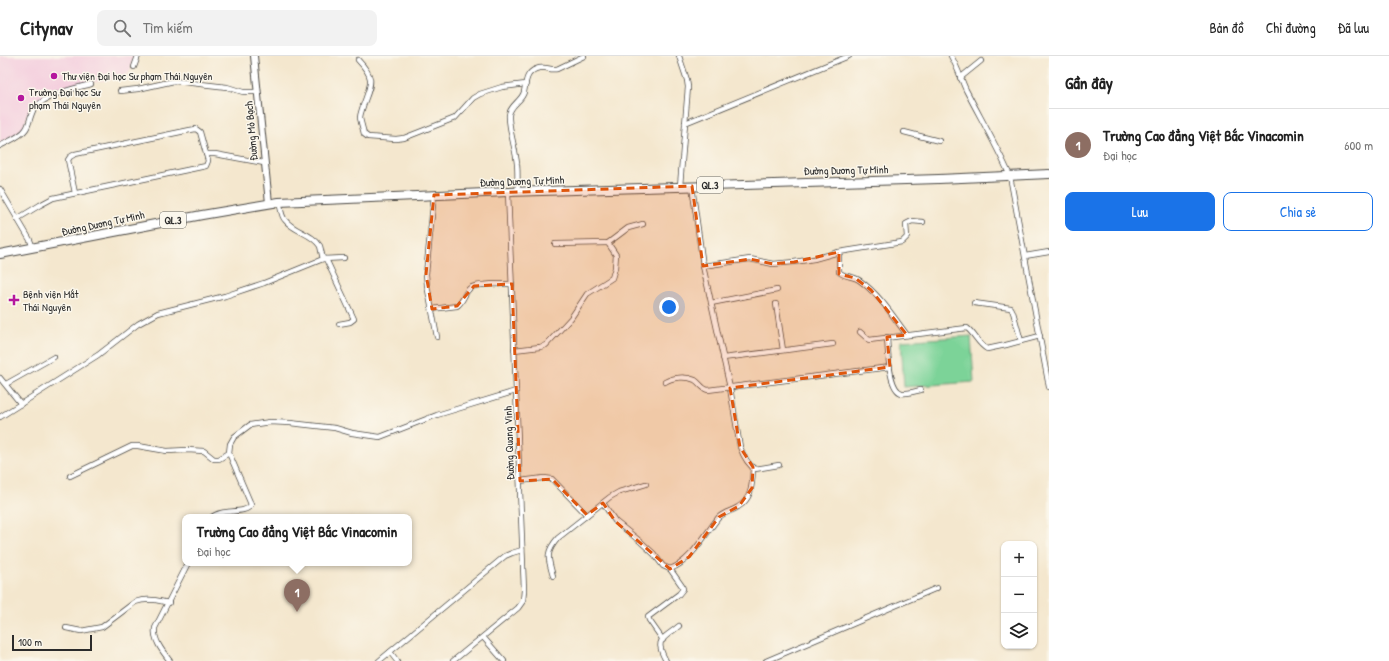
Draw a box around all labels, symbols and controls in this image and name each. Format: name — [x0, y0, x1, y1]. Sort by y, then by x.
search box — [97, 10, 377, 46]
text: Citynav — [20, 15, 73, 41]
icon: search — [111, 17, 133, 39]
text: Tìm kiếm — [143, 17, 193, 38]
text: Bản đồ — [1210, 18, 1244, 37]
text: Chỉ đường — [1266, 18, 1316, 37]
text: Đã lưu — [1338, 18, 1369, 37]
place label: Thư viện Đại học Sư phạm Thái Nguyên — [62, 69, 213, 83]
marker: Thư viện Đại học Sư phạm Thái Nguyên — [49, 71, 59, 81]
text: Gần đây — [1065, 71, 1113, 94]
place label: Trường Đại học Sư phạm Thái Nguyên — [29, 85, 102, 112]
marker: Trường Đại học Sư phạm Thái Nguyên — [16, 93, 26, 103]
street label: Đường Mỏ Bạch — [241, 100, 261, 161]
text: Trường Cao đẳng Việt Bắc Vinacomin — [1103, 125, 1304, 146]
text: 1 — [1076, 136, 1080, 154]
text: 600 m — [1344, 136, 1373, 154]
text: Đại học — [1103, 146, 1137, 164]
street label: Đường Dương Tự Minh — [804, 162, 889, 178]
street label: Đường Dương Tự Minh — [480, 173, 565, 189]
road number: QL.3 — [697, 177, 723, 193]
button: Lưu — [1065, 192, 1215, 231]
button: Chia sẻ — [1223, 192, 1373, 231]
street label: Đường Dương Tự Minh — [60, 207, 146, 239]
road number: QL.3 — [160, 212, 186, 228]
place label: Bệnh viện Mắt Thái Nguyên — [23, 287, 79, 314]
marker: Bệnh viện Mắt Thái Nguyên — [8, 294, 20, 306]
your location — [659, 297, 679, 317]
street label: Đường Quang Vinh — [501, 405, 517, 480]
popup — [182, 514, 412, 566]
text: Trường Cao đẳng Việt Bắc Vinacomin — [197, 521, 397, 542]
map controls — [1001, 541, 1037, 649]
button: + — [1001, 541, 1037, 577]
text: Đại học — [197, 542, 231, 560]
button: − — [1001, 577, 1037, 613]
pin: 1 — [284, 579, 310, 612]
button: layers — [1001, 613, 1037, 649]
scale bar — [12, 633, 92, 652]
text: 100 m — [18, 635, 42, 649]

